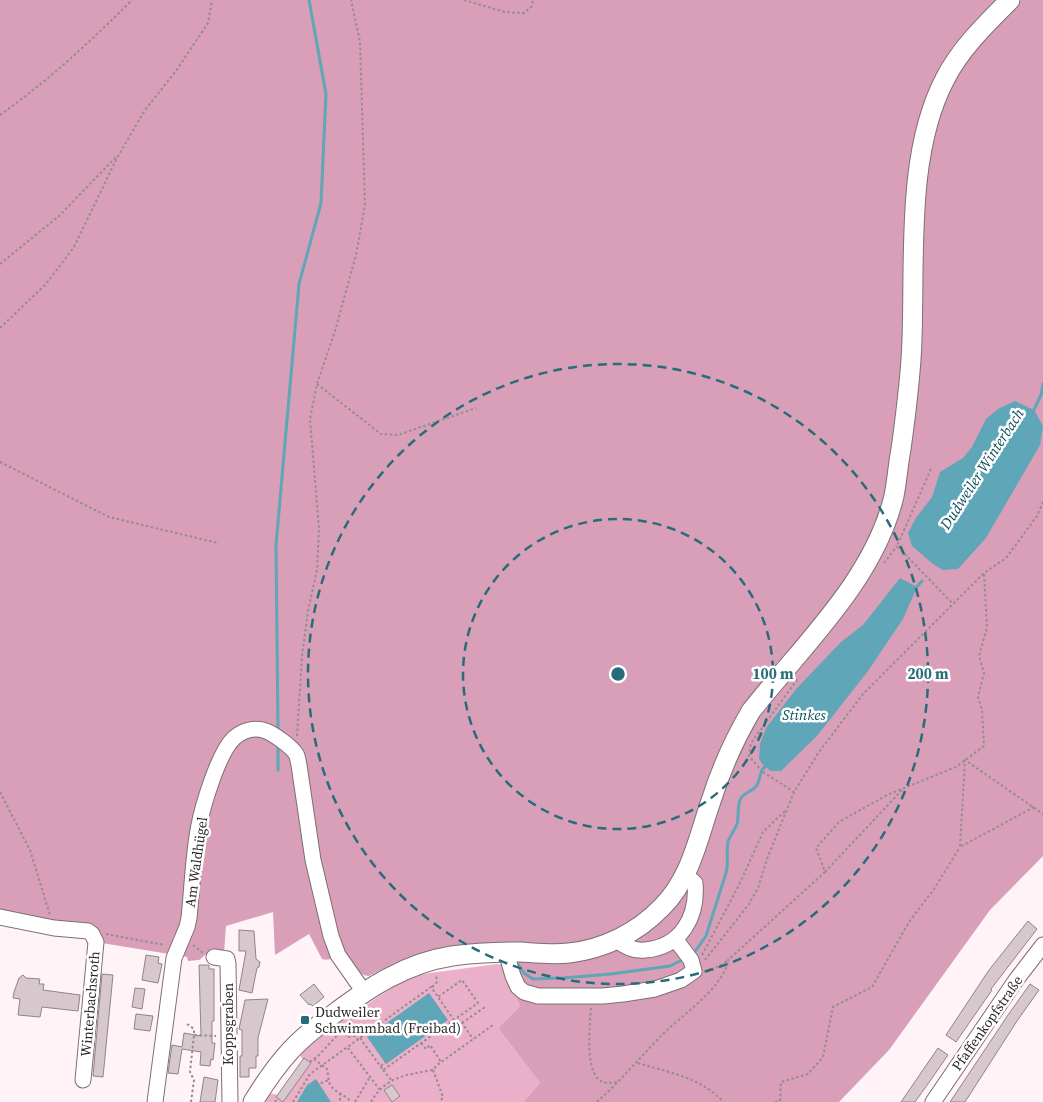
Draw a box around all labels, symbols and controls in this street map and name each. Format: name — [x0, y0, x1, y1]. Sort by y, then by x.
water label: Dudweiler Winterbach — [934, 404, 1029, 534]
text: 100 m — [752, 663, 794, 684]
text: 200 m — [907, 663, 949, 684]
centre of rings — [609, 665, 627, 683]
water label: Stinkes — [782, 704, 826, 725]
street label: Am Waldhügel — [180, 815, 212, 909]
street label: Winterbachsroth — [75, 950, 105, 1058]
street label: Pfaffenkopfstraße — [947, 971, 1027, 1075]
street label: Koppsgraben — [218, 982, 238, 1065]
place label: Dudweiler Schwimmbad (Freibad) — [315, 1002, 461, 1038]
marker: Dudweiler Schwimmbad (Freibad) — [299, 1014, 311, 1026]

